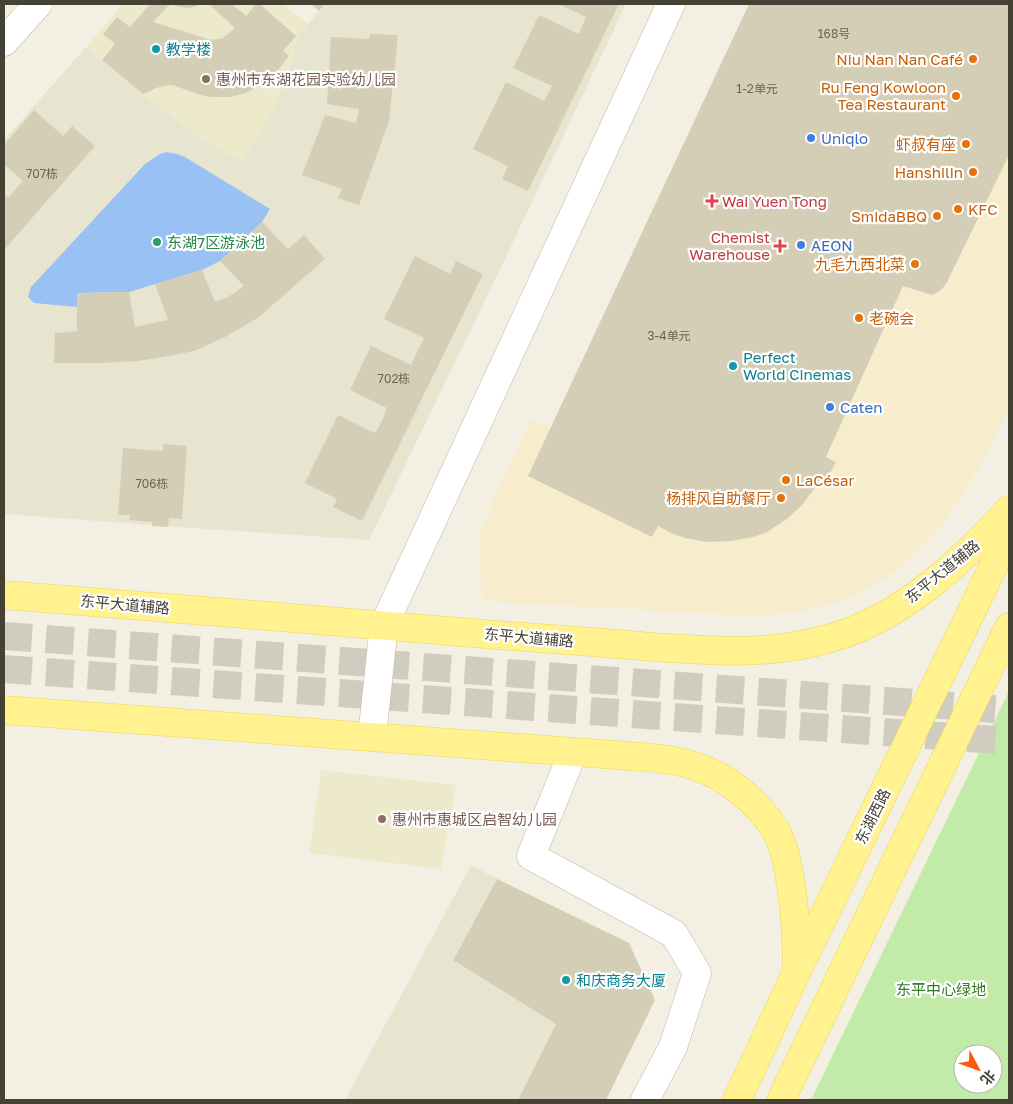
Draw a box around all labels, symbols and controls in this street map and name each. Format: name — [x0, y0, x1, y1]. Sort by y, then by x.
house number: 168号 — [818, 26, 850, 41]
place label: 教学楼 — [166, 40, 211, 58]
marker: 教学楼 — [150, 43, 162, 55]
place label: Niu Nan Nan Café — [836, 50, 963, 68]
marker: Niu Nan Nan Café — [967, 53, 979, 65]
place label: 惠州市东湖花园实验幼儿园 — [216, 70, 396, 88]
marker: 惠州市东湖花园实验幼儿园 — [200, 73, 212, 85]
place label: Ru Feng Kowloon Tea Restaurant — [821, 78, 946, 113]
house number: 1-2单元 — [736, 81, 778, 96]
marker: Ru Feng Kowloon Tea Restaurant — [950, 90, 962, 102]
place label: Uniqlo — [821, 129, 868, 147]
marker: Uniqlo — [805, 132, 817, 144]
place label: 虾叔有座 — [896, 135, 956, 153]
marker: 虾叔有座 — [960, 138, 972, 150]
place label: Hanshilin — [895, 163, 963, 181]
house number: 707栋 — [26, 166, 58, 181]
marker: Hanshilin — [967, 166, 979, 178]
place label: Wai Yuen Tong — [722, 192, 827, 210]
marker: Wai Yuen Tong — [706, 195, 718, 207]
place label: KFC — [968, 200, 997, 218]
marker: KFC — [952, 203, 964, 215]
place label: SmidaBBQ — [851, 207, 927, 225]
marker: SmidaBBQ — [931, 210, 943, 222]
place label: Chemist Warehouse — [689, 228, 770, 263]
place label: 东湖7区游泳池 — [167, 233, 265, 251]
marker: 东湖7区游泳池 — [151, 236, 163, 248]
place label: AEON — [811, 236, 853, 254]
marker: AEON — [795, 239, 807, 251]
marker: Chemist Warehouse — [774, 240, 786, 252]
place label: 九毛九西北菜 — [815, 255, 905, 273]
marker: 九毛九西北菜 — [909, 258, 921, 270]
place label: 老碗会 — [869, 309, 914, 327]
marker: 老碗会 — [853, 312, 865, 324]
house number: 3-4单元 — [648, 328, 690, 343]
place label: Perfect World Cinemas — [743, 348, 851, 383]
marker: Perfect World Cinemas — [727, 360, 739, 372]
house number: 702栋 — [378, 371, 410, 386]
place label: Caten — [840, 398, 882, 416]
marker: Caten — [824, 401, 836, 413]
place label: LaCésar — [796, 471, 855, 489]
marker: LaCésar — [780, 474, 792, 486]
house number: 706栋 — [135, 476, 169, 491]
place label: 杨排风自助餐厅 — [666, 489, 771, 507]
marker: 杨排风自助餐厅 — [775, 492, 787, 504]
street label: 东平大道辅路 — [901, 536, 983, 606]
street label: 东平大道辅路 — [79, 591, 171, 617]
street label: 东平大道辅路 — [483, 624, 575, 650]
street label: 东湖西路 — [851, 785, 893, 847]
place label: 惠州市惠城区启智幼儿园 — [392, 810, 557, 828]
marker: 惠州市惠城区启智幼儿园 — [376, 813, 388, 825]
place label: 和庆商务大厦 — [576, 971, 666, 989]
marker: 和庆商务大厦 — [560, 974, 572, 986]
park label: 东平中心绿地 — [896, 980, 986, 998]
north arrow — [953, 1044, 1003, 1094]
text: 北 — [977, 1067, 999, 1089]

